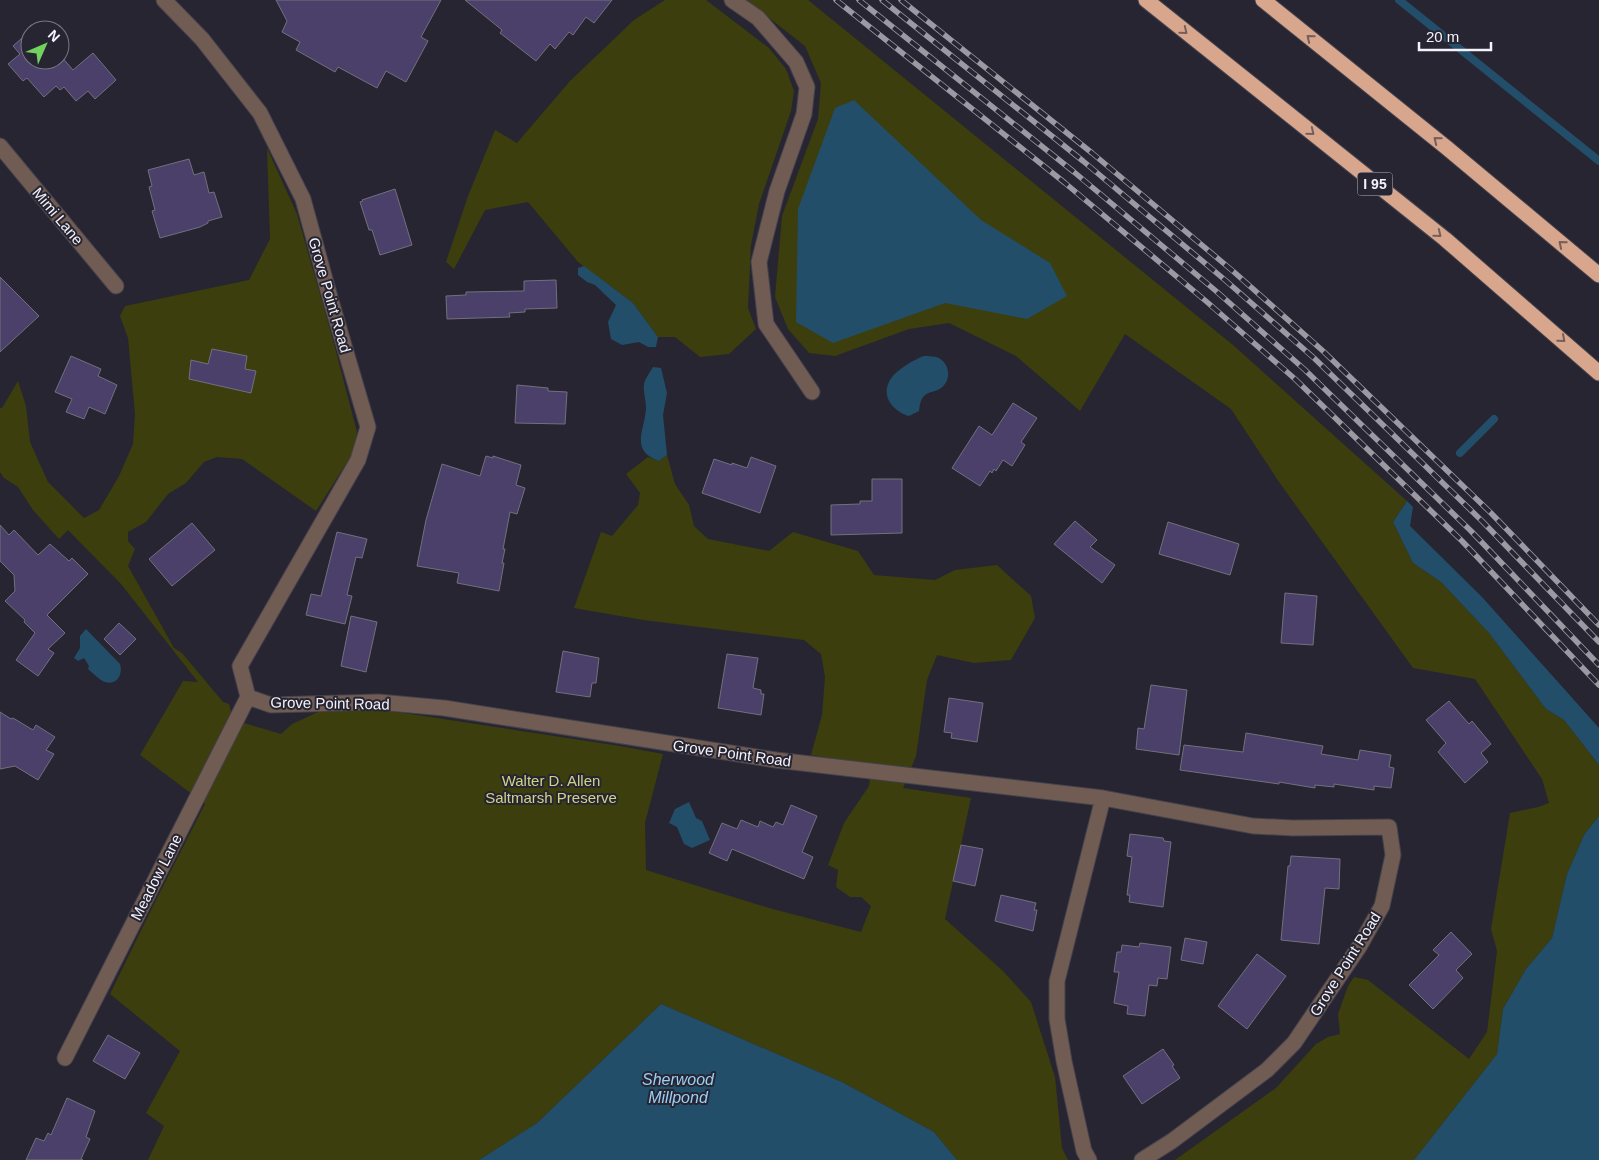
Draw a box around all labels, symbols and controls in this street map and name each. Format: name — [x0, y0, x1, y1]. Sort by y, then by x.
north arrow — [20, 20, 70, 70]
scale bar — [1419, 20, 1492, 52]
one-way arrow — [1179, 25, 1188, 34]
text: N — [45, 27, 63, 45]
text: 20 m — [1426, 28, 1459, 45]
one-way arrow — [1307, 36, 1316, 44]
one-way arrow — [1305, 127, 1314, 135]
one-way arrow — [1434, 137, 1443, 145]
road number: I 95 — [1358, 172, 1392, 195]
street label: Mimi Lane — [29, 184, 87, 248]
one-way arrow — [1432, 228, 1442, 237]
street label: Grove Point Road — [305, 235, 355, 355]
one-way arrow — [1559, 241, 1568, 249]
one-way arrow — [1556, 333, 1565, 342]
street label: Grove Point Road — [270, 693, 390, 713]
street label: Grove Point Road — [672, 736, 792, 770]
park label: Walter D. Allen Saltmarsh Preserve — [485, 772, 617, 806]
street label: Meadow Lane — [127, 831, 185, 923]
street label: Grove Point Road — [1306, 909, 1384, 1019]
water label: Sherwood Millpond — [642, 1071, 715, 1106]

